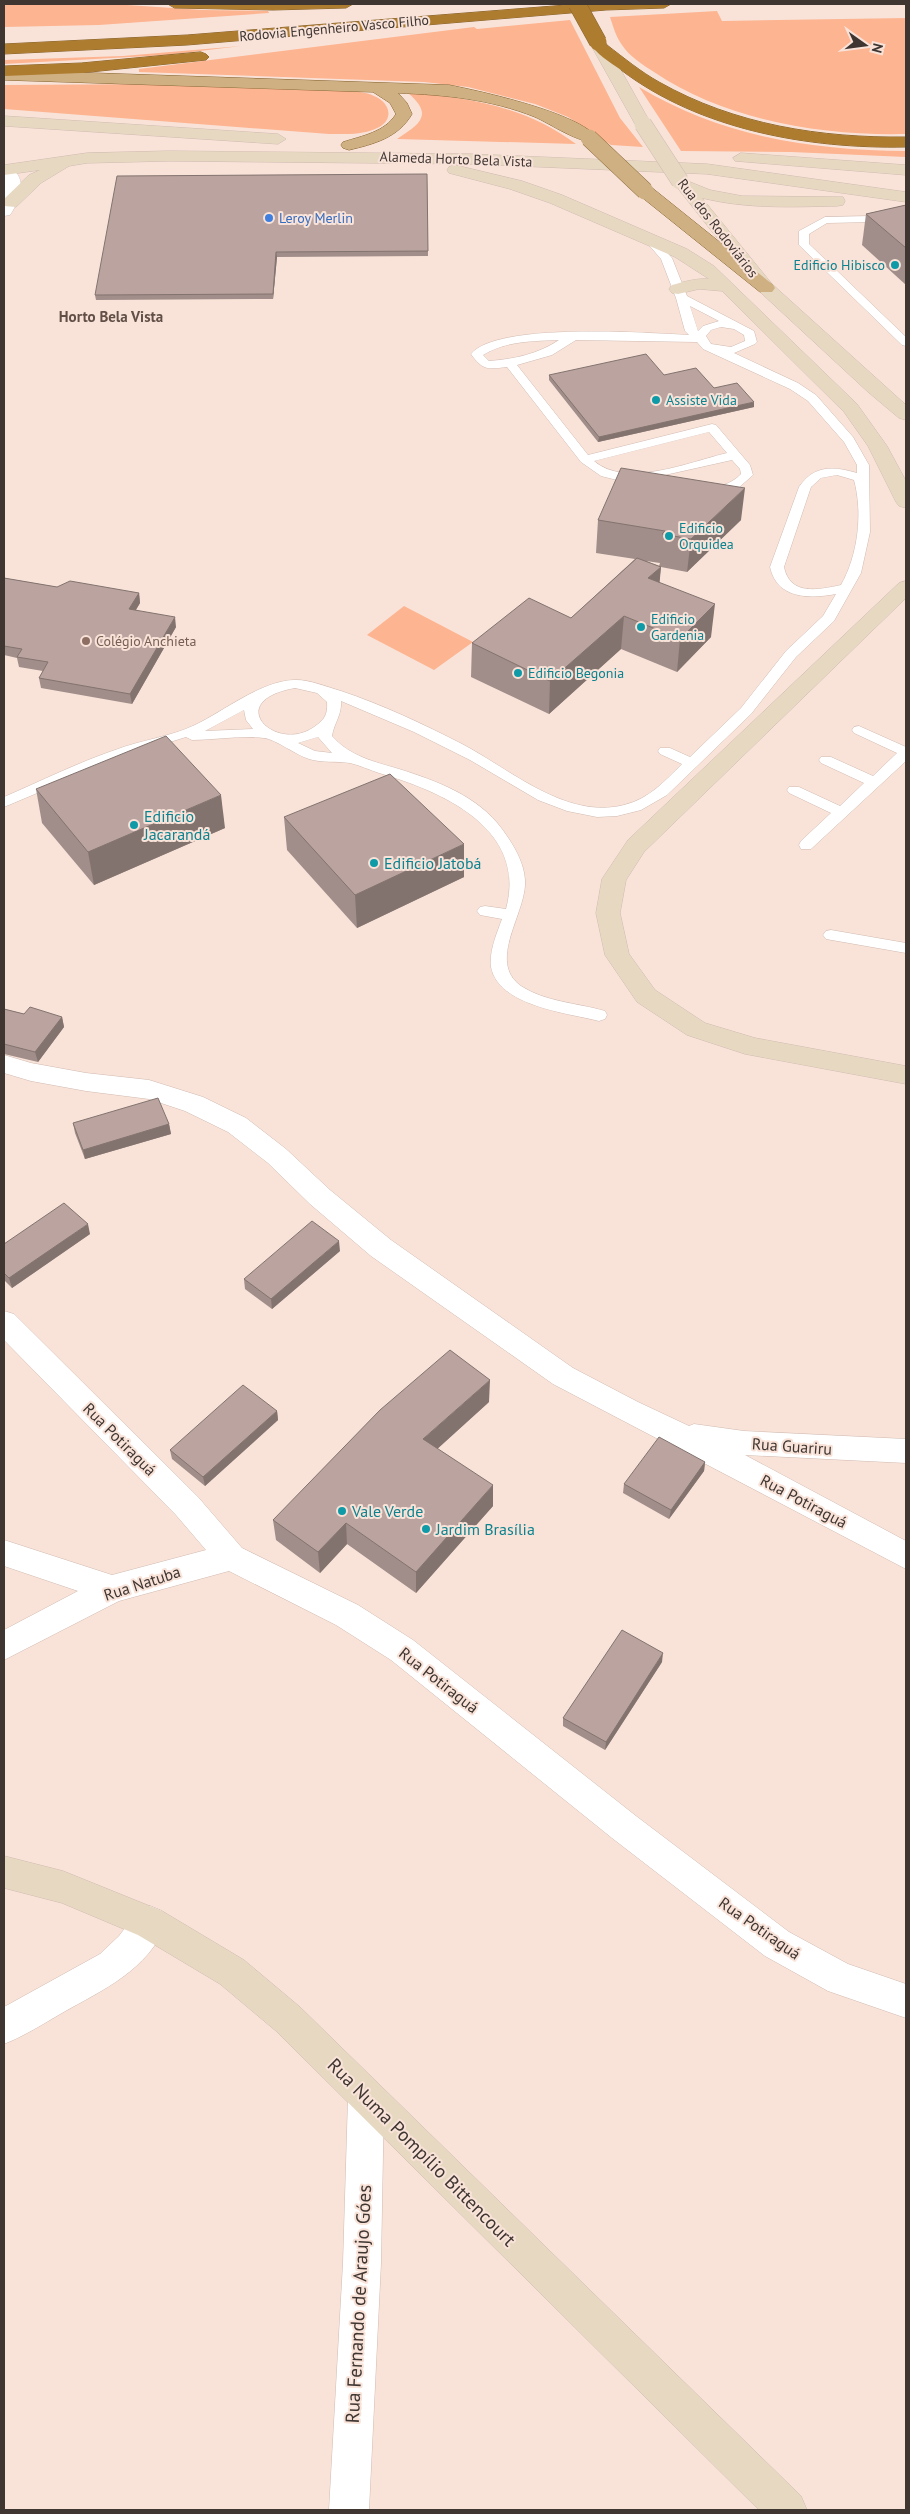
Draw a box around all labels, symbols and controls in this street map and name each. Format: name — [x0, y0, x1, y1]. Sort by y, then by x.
street label: Rodovia Engenheiro Vasco Filho — [238, 11, 430, 45]
north arrow — [840, 20, 890, 70]
text: N — [868, 42, 887, 55]
street label: Alameda Horto Bela Vista — [379, 147, 533, 171]
street label: Rua dos Rodoviários — [674, 175, 762, 281]
place label: Leroy Merlin — [279, 209, 353, 227]
marker: Leroy Merlin — [263, 212, 275, 224]
place label: Edificio Hibisco — [793, 256, 885, 274]
marker: Edificio Hibisco — [889, 259, 901, 271]
district label: Horto Bela Vista — [59, 307, 163, 326]
place label: Assiste Vida — [666, 391, 737, 409]
marker: Assiste Vida — [650, 394, 662, 406]
place label: Edificio Orquidea — [679, 519, 734, 553]
marker: Edificio Orquidea — [663, 530, 675, 542]
place label: Edificio Gardenia — [651, 610, 704, 644]
marker: Edificio Gardenia — [635, 621, 647, 633]
place label: Colégio Anchieta — [96, 632, 197, 650]
marker: Colégio Anchieta — [80, 635, 92, 647]
place label: Edificio Begonia — [528, 664, 624, 682]
marker: Edificio Begonia — [512, 667, 524, 679]
place label: Edificio Jacarandá — [143, 806, 210, 844]
marker: Edificio Jacarandá — [128, 819, 140, 831]
place label: Edificio Jatobá — [384, 853, 481, 873]
marker: Edificio Jatobá — [368, 857, 380, 869]
street label: Rua Potiraguá — [79, 1398, 161, 1480]
street label: Rua Guariru — [751, 1433, 833, 1459]
street label: Rua Potiraguá — [757, 1470, 851, 1532]
place label: Vale Verde — [351, 1501, 423, 1521]
marker: Vale Verde — [336, 1505, 348, 1517]
place label: Jardim Brasília — [435, 1519, 535, 1539]
marker: Jardim Brasília — [420, 1523, 432, 1535]
street label: Rua Natuba — [101, 1561, 183, 1605]
street label: Rua Potiraguá — [395, 1643, 483, 1717]
street label: Rua Potiraguá — [715, 1892, 805, 1964]
street label: Rua Numa Pompílio Bittencourt — [323, 2053, 522, 2252]
street label: Rua Fernando de Araujo Góes — [340, 2184, 376, 2424]

